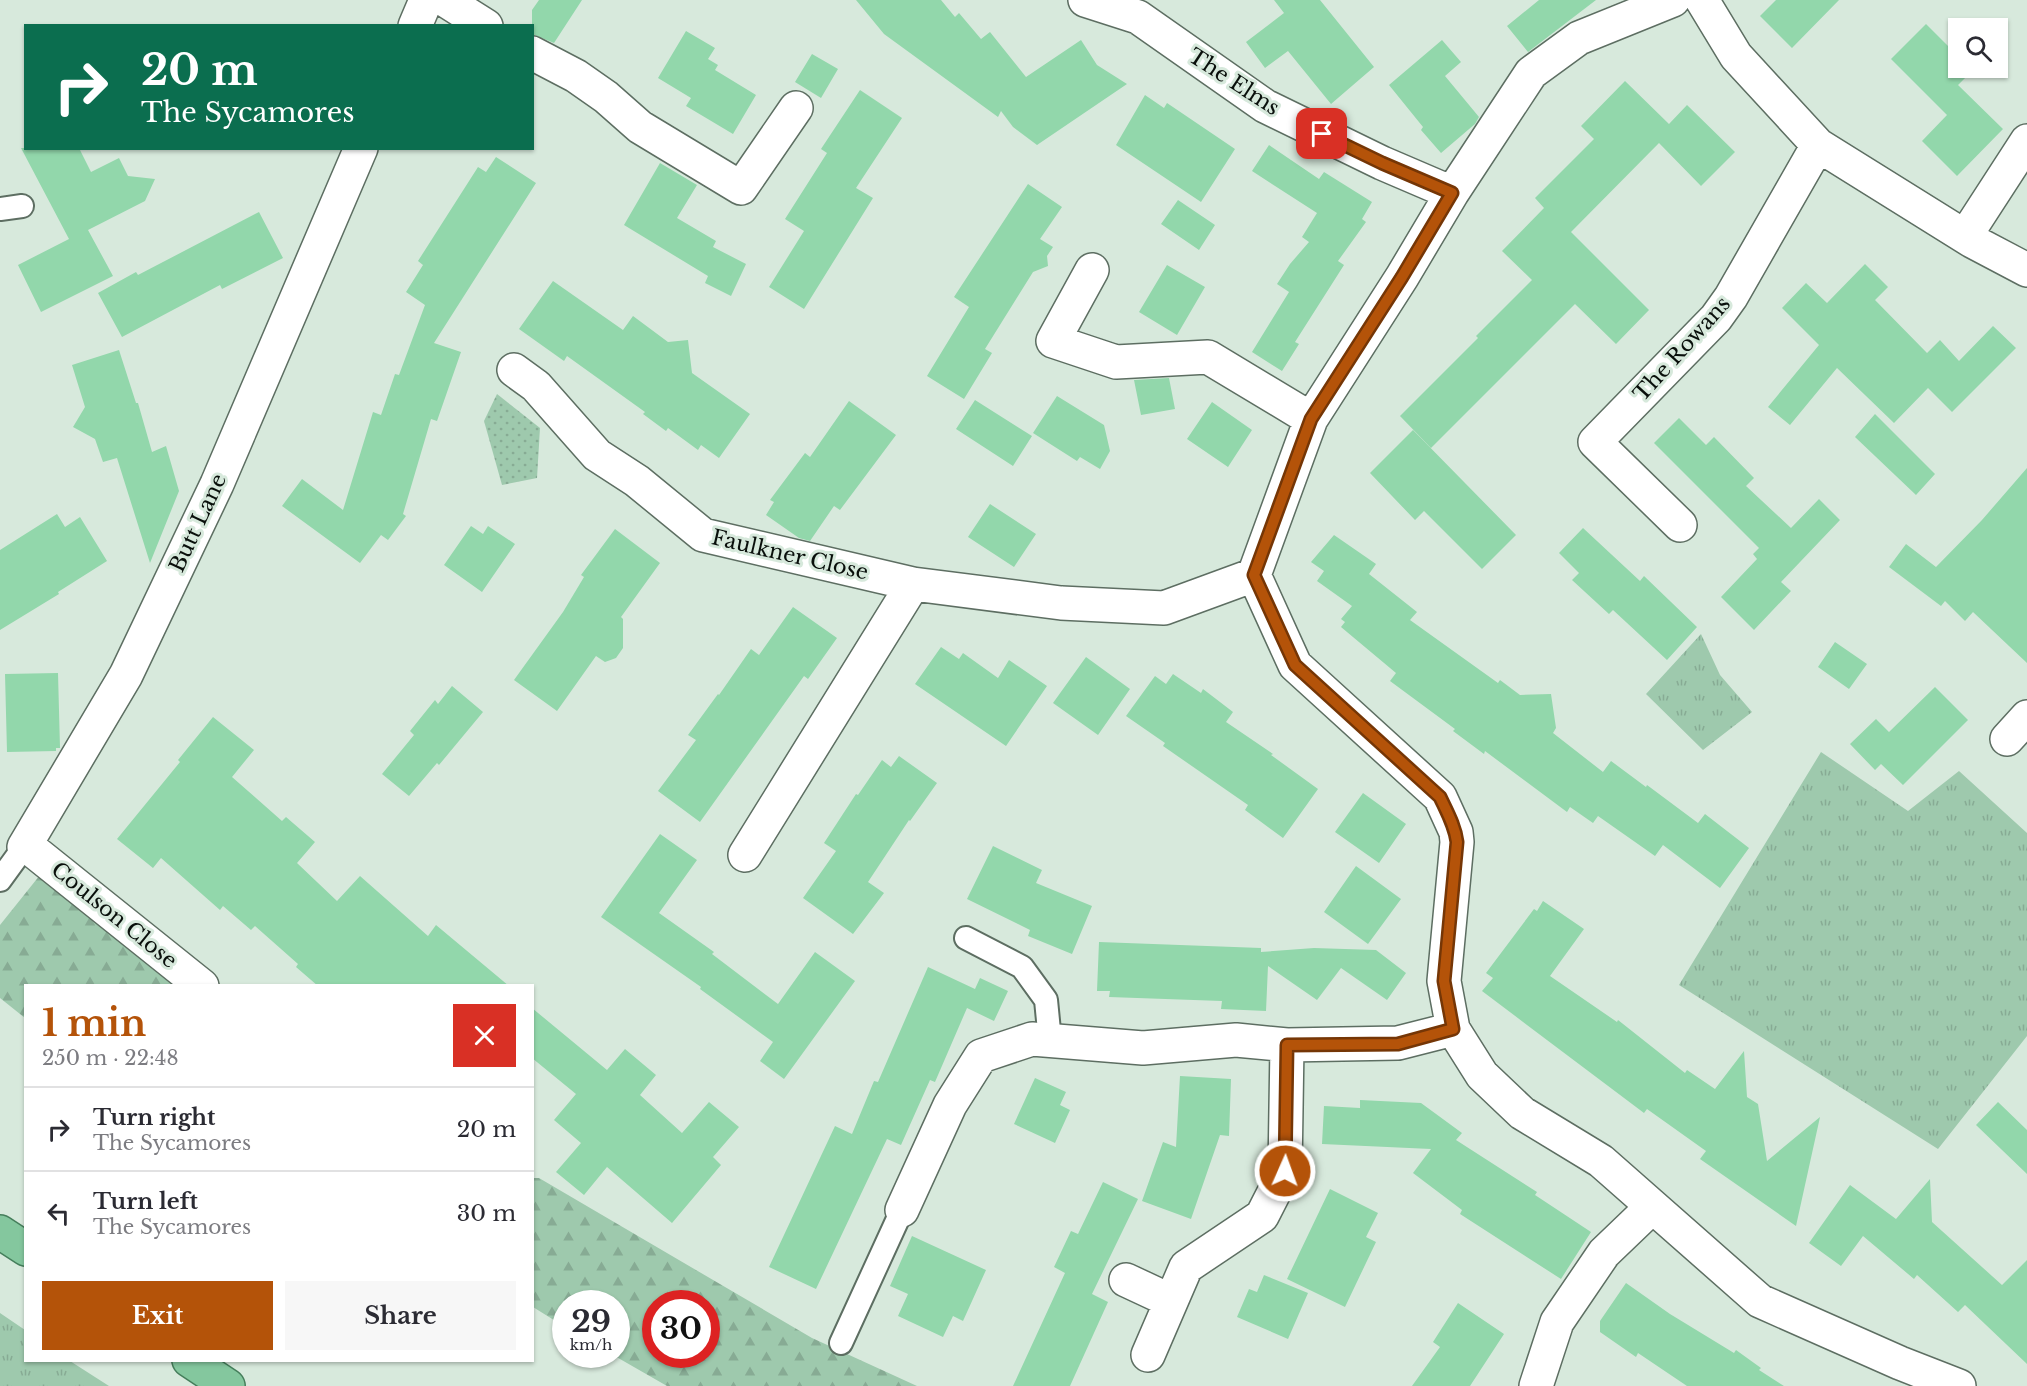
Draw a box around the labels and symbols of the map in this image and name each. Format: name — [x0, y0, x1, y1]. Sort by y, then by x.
street label: The Elms — [1184, 43, 1284, 121]
pin — [1296, 108, 1347, 159]
street label: The Rowans — [1628, 291, 1736, 407]
street label: Butt Lane — [164, 470, 232, 576]
street label: Faulkner Close — [709, 524, 871, 586]
street label: Coulson Close — [46, 856, 182, 974]
position arrow — [1253, 1139, 1317, 1203]
speed limit sign: 30 — [642, 1290, 720, 1368]

